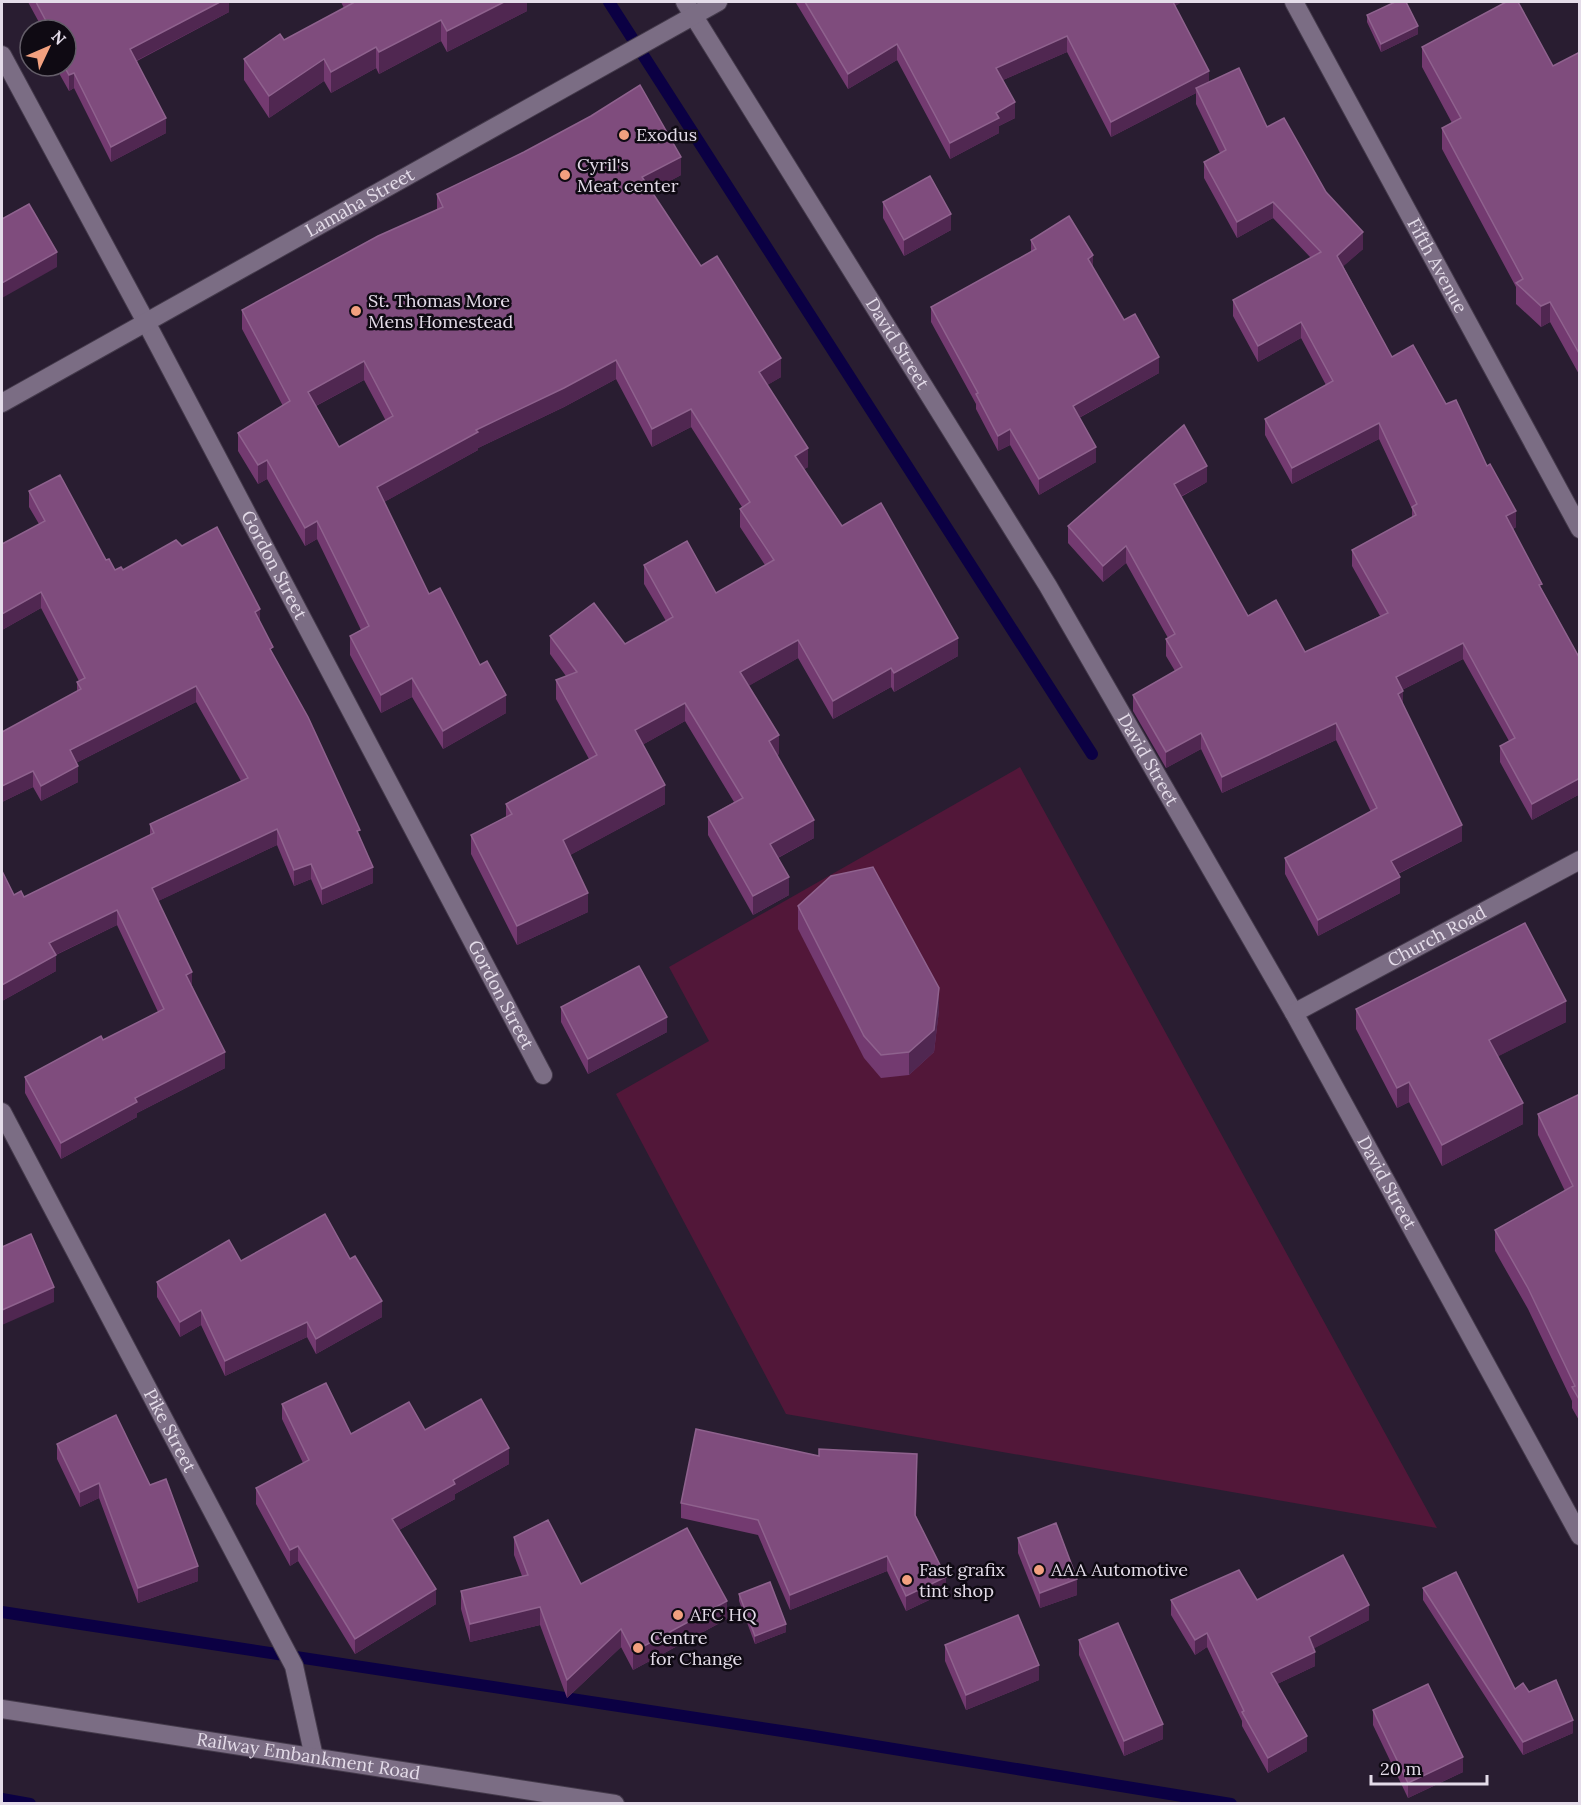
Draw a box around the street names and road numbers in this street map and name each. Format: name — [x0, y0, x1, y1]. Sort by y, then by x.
street label: Lamaha Street — [301, 163, 418, 242]
street label: Fifth Avenue — [1402, 214, 1473, 317]
street label: David Street — [861, 293, 935, 393]
street label: Gordon Street — [236, 506, 313, 623]
street label: David Street — [1113, 709, 1184, 810]
street label: Church Road — [1383, 900, 1490, 972]
street label: Gordon Street — [463, 936, 539, 1053]
street label: David Street — [1352, 1132, 1422, 1233]
street label: Pike Street — [139, 1385, 202, 1476]
street label: Railway Embankment Road — [195, 1727, 422, 1785]

